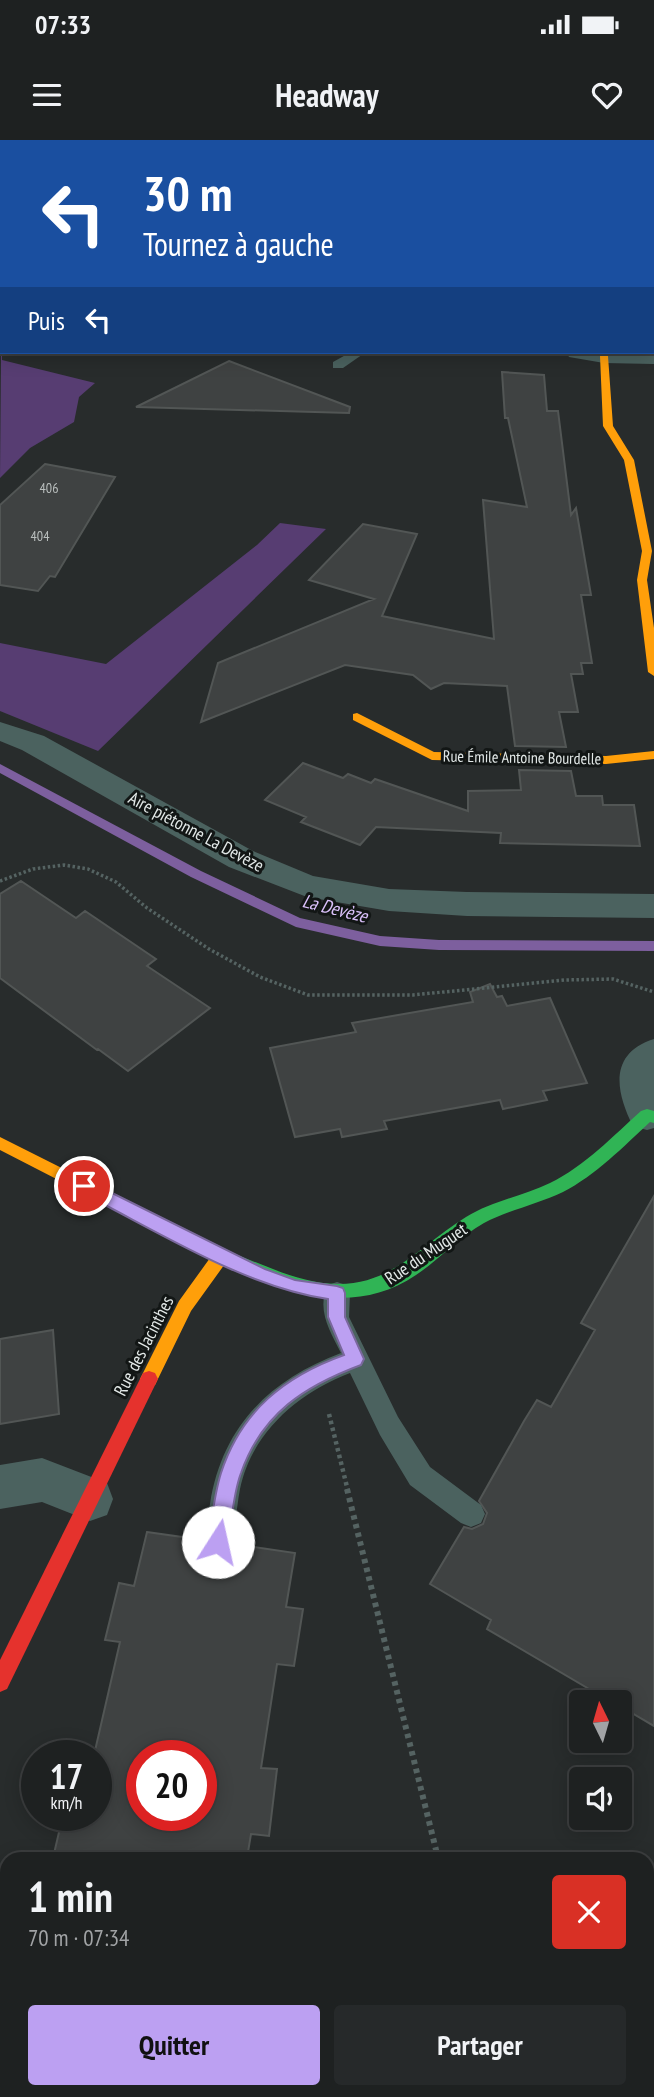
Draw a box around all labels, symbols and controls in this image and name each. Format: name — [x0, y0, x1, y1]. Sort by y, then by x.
text: 07:33 — [35, 8, 91, 41]
text: Headway — [275, 74, 379, 116]
icon: menu — [28, 76, 66, 114]
icon: heart — [588, 76, 626, 114]
text: 30 m — [143, 161, 232, 225]
icon: left — [28, 168, 119, 259]
text: Tournez à gauche — [143, 223, 334, 265]
icon: left — [79, 301, 117, 339]
text: Puis — [28, 304, 65, 337]
house number: 406 — [40, 479, 58, 497]
house number: 404 — [31, 527, 50, 545]
street label: Rue Émile Antoine Bourdelle — [443, 746, 601, 768]
street label: Aire piétonne La Devèze — [125, 786, 268, 877]
water label: La Devèze — [300, 888, 371, 928]
pin — [54, 1156, 114, 1216]
icon: arrive — [65, 1167, 103, 1205]
street label: Rue du Muguet — [380, 1218, 471, 1290]
street label: Rue des Jacinthes — [109, 1292, 179, 1400]
position arrow — [181, 1505, 255, 1579]
north arrow — [569, 1690, 632, 1754]
map controls — [569, 1690, 632, 1830]
speed limit sign: 20 — [126, 1740, 217, 1831]
text: 17 — [50, 1753, 83, 1799]
button: sound — [569, 1767, 632, 1830]
text: km/h — [51, 1791, 82, 1814]
text: 1 min — [28, 1869, 113, 1924]
button: close — [552, 1875, 626, 1949]
text: 70 m · 07:34 — [28, 1923, 129, 1952]
button: Quitter — [28, 2005, 320, 2085]
button: Partager — [334, 2005, 626, 2085]

